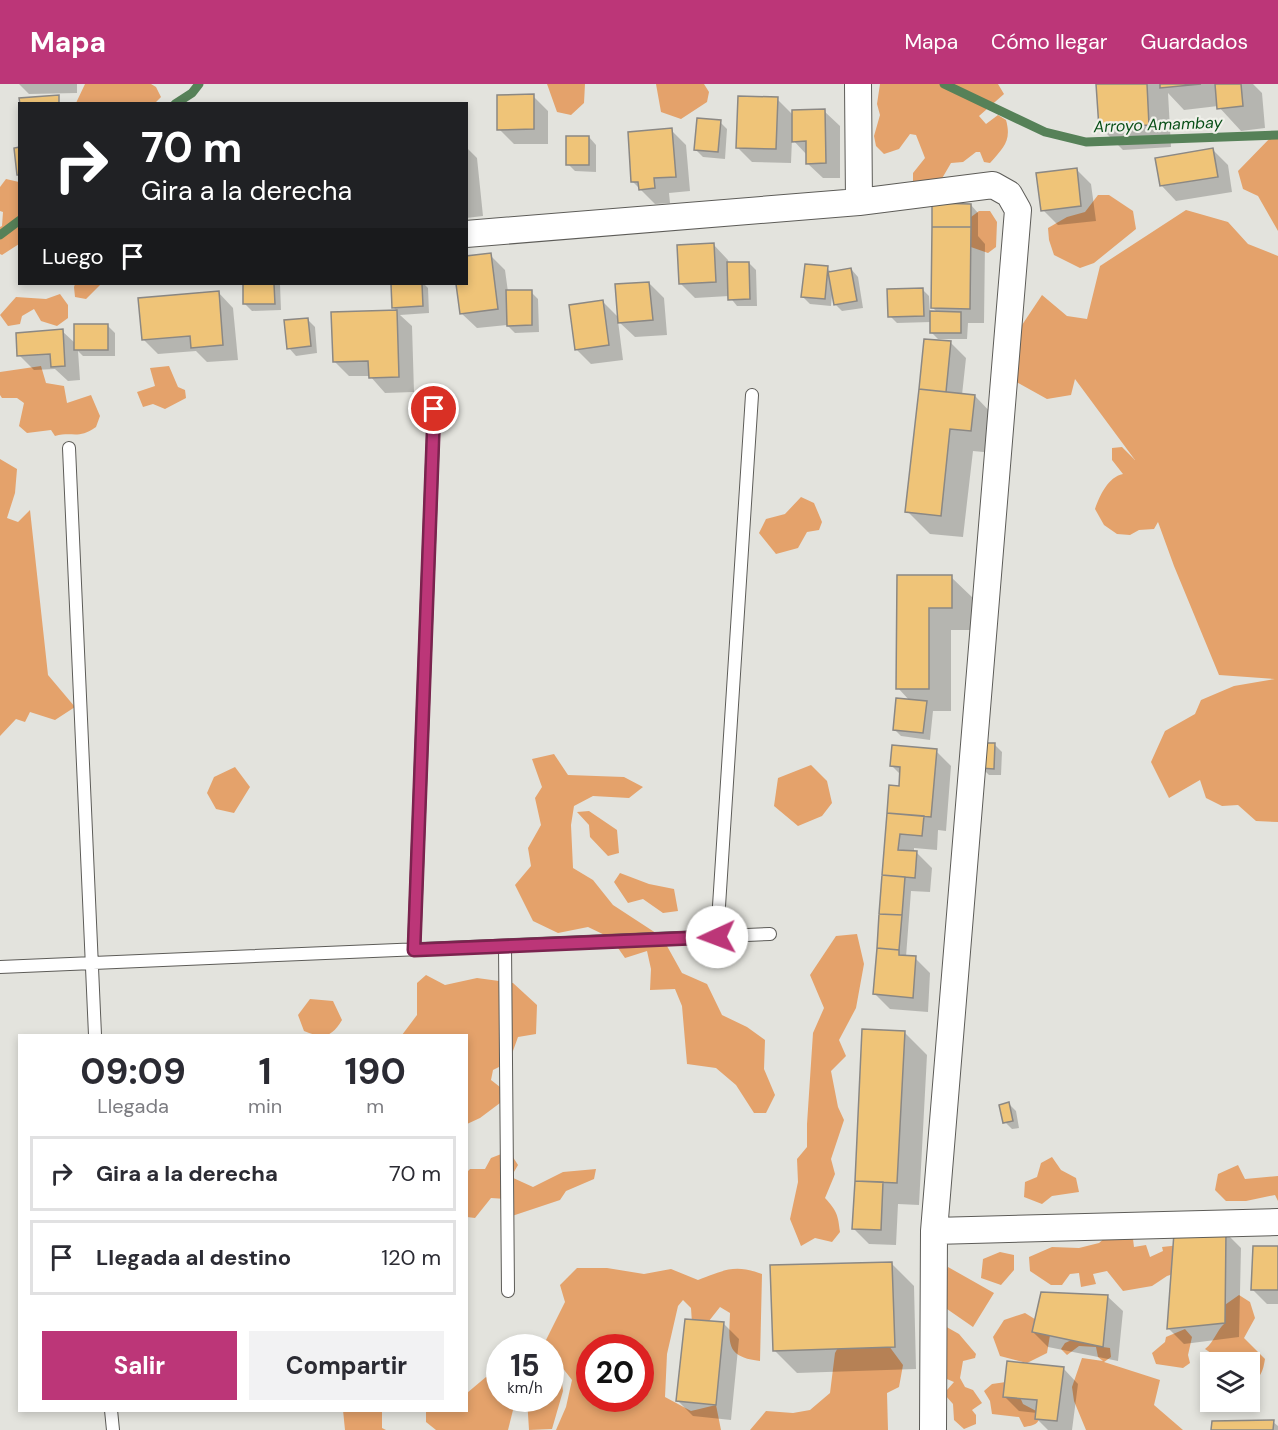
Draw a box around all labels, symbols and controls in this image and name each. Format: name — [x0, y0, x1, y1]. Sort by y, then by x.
text: Mapa — [30, 24, 106, 61]
text: Mapa — [904, 28, 958, 56]
text: Cómo llegar — [991, 28, 1108, 56]
text: Guardados — [1141, 28, 1248, 56]
water label: Arroyo Amambay — [1092, 112, 1224, 137]
text: 70 m — [141, 120, 242, 175]
icon: right — [42, 126, 120, 204]
text: Gira a la derecha — [141, 173, 352, 208]
icon: arrive — [116, 240, 149, 273]
text: Luego — [42, 242, 104, 271]
pin — [408, 383, 459, 434]
icon: arrive — [417, 392, 450, 425]
position arrow — [685, 905, 749, 969]
text: 09:09 — [80, 1048, 186, 1095]
text: 1 — [259, 1048, 272, 1095]
text: 190 — [344, 1048, 406, 1095]
text: Llegada — [97, 1093, 169, 1119]
text: min — [248, 1093, 282, 1119]
text: m — [366, 1093, 384, 1119]
icon: right — [45, 1157, 78, 1190]
text: Gira a la derecha — [96, 1159, 278, 1188]
text: 70 m — [389, 1159, 441, 1188]
icon: arrive — [45, 1241, 78, 1274]
text: Llegada al destino — [96, 1243, 291, 1272]
text: 120 m — [381, 1243, 441, 1272]
button: Salir — [42, 1331, 237, 1400]
button: Compartir — [249, 1331, 444, 1400]
speed limit sign: 20 — [576, 1334, 654, 1412]
text: 15 — [510, 1346, 540, 1385]
map controls — [1200, 1352, 1260, 1412]
button: layers — [1200, 1352, 1260, 1412]
text: km/h — [507, 1378, 543, 1398]

